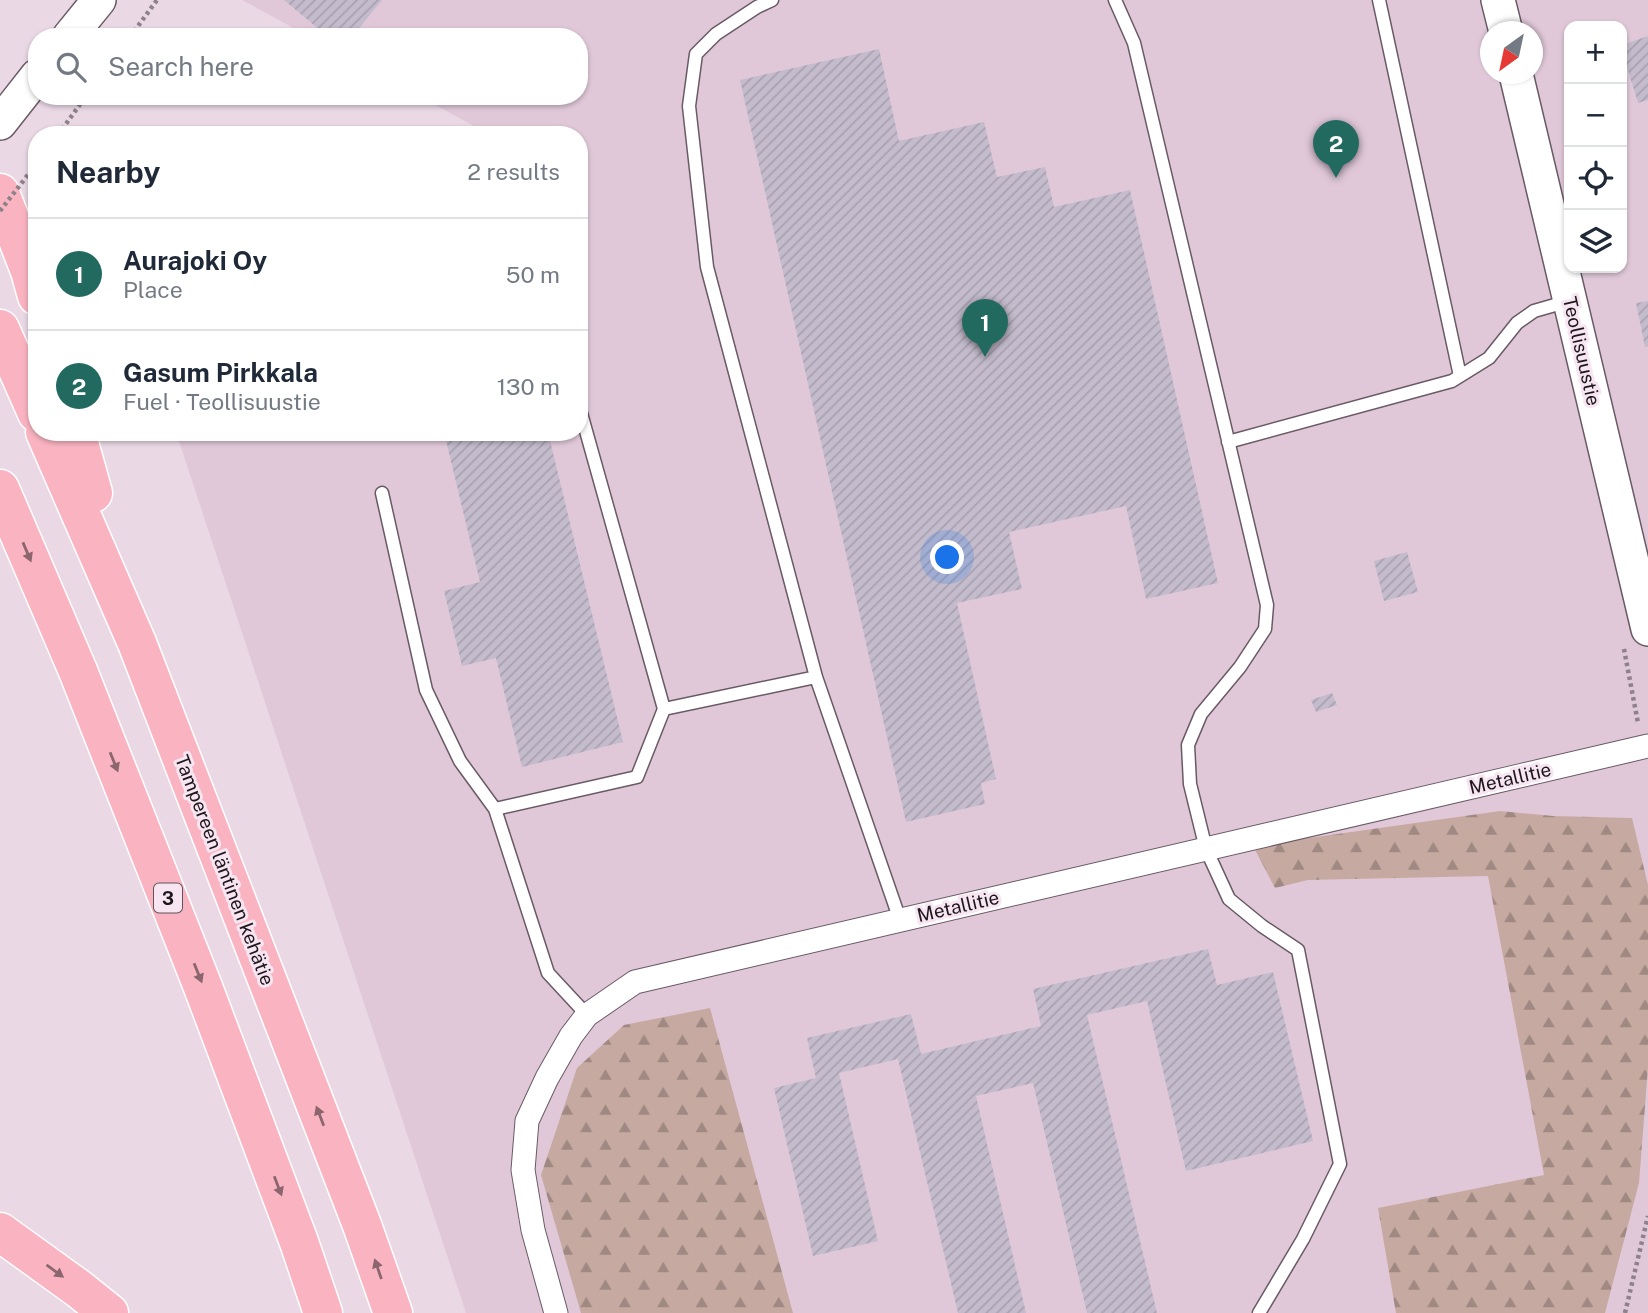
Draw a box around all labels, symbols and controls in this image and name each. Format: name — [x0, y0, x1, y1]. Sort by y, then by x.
north arrow — [1480, 21, 1543, 84]
map controls — [1564, 21, 1627, 273]
button: + — [1564, 21, 1627, 84]
search box — [28, 28, 588, 105]
icon: search — [52, 48, 90, 86]
text: Search here — [108, 51, 254, 82]
button: − — [1564, 84, 1627, 147]
pin: 2 — [1313, 120, 1359, 178]
button: locate — [1564, 147, 1627, 210]
text: Nearby — [56, 154, 160, 190]
text: 2 results — [467, 158, 560, 185]
button: layers — [1564, 210, 1627, 273]
text: Aurajoki Oy — [123, 245, 267, 276]
text: 1 — [74, 261, 84, 288]
text: 50 m — [506, 261, 560, 288]
text: Place — [123, 276, 183, 303]
street label: Teollisuustie — [1559, 294, 1605, 408]
pin: 1 — [962, 299, 1008, 357]
text: Gasum Pirkkala — [123, 357, 318, 388]
text: 2 — [72, 373, 86, 400]
text: 130 m — [497, 373, 560, 400]
text: Fuel · Teollisuustie — [123, 388, 321, 415]
your location — [930, 540, 964, 574]
one-way arrow — [22, 541, 33, 562]
one-way arrow — [109, 751, 120, 772]
street label: Tampereen läntinen kehätie — [171, 752, 279, 988]
street label: Metallitie — [1467, 758, 1553, 798]
road number: 3 — [154, 884, 182, 912]
street label: Metallitie — [915, 886, 1001, 926]
one-way arrow — [192, 963, 203, 984]
one-way arrow — [314, 1105, 325, 1126]
one-way arrow — [273, 1176, 284, 1197]
one-way arrow — [372, 1259, 383, 1280]
one-way arrow — [46, 1264, 64, 1279]

